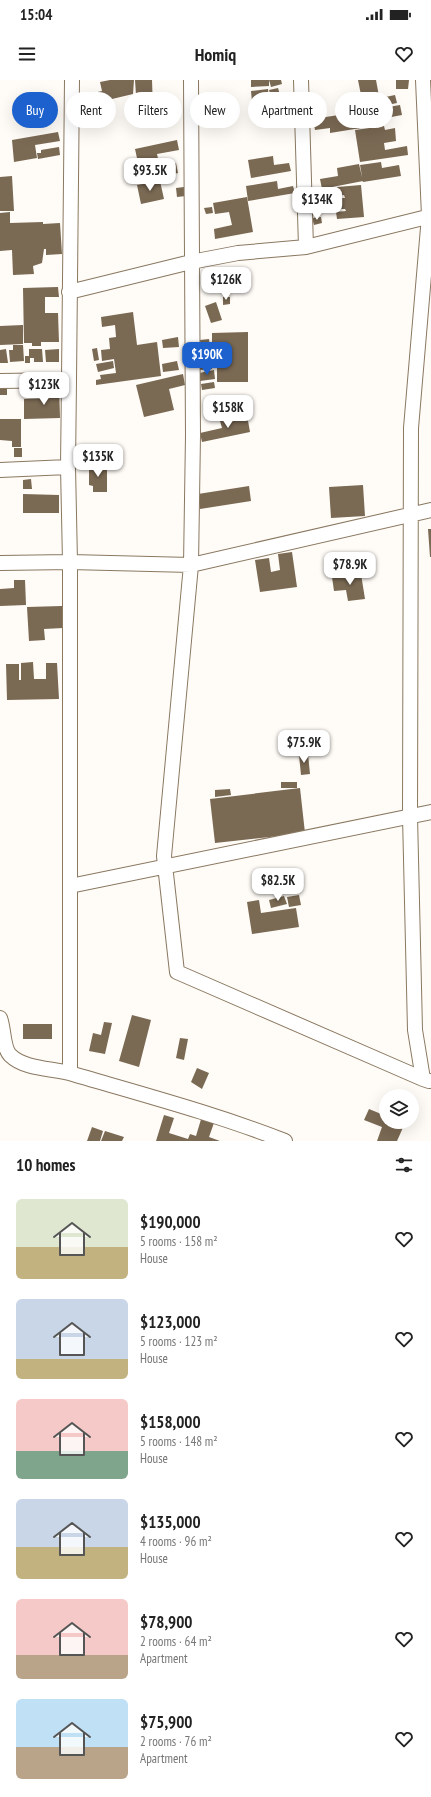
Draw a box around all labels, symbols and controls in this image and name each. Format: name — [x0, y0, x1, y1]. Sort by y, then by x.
text: 15:04 — [20, 5, 52, 24]
icon: menu — [16, 43, 38, 65]
text: Homiq — [195, 43, 236, 66]
icon: heart — [393, 43, 415, 65]
chip: Buy — [12, 92, 58, 128]
chip: Rent — [66, 92, 116, 128]
chip: Filters — [124, 92, 182, 128]
chip: New — [190, 92, 240, 128]
chip: Apartment — [248, 92, 327, 128]
chip: House — [335, 92, 393, 128]
pin: $93.5K — [117, 158, 183, 192]
text: $93.5K — [133, 162, 167, 179]
pin: $134K — [289, 187, 345, 221]
text: $134K — [301, 191, 333, 208]
pin: $126K — [198, 267, 254, 301]
text: $126K — [210, 271, 242, 288]
pin: $190K — [179, 342, 235, 376]
text: $190K — [191, 346, 223, 363]
pin: $123K — [16, 372, 72, 406]
text: $123K — [28, 376, 60, 393]
pin: $158K — [200, 395, 256, 429]
text: $158K — [212, 399, 244, 416]
pin: $135K — [70, 444, 126, 478]
text: $135K — [82, 448, 114, 465]
pin: $78.9K — [317, 552, 383, 586]
text: $78.9K — [333, 556, 367, 573]
pin: $75.9K — [271, 730, 337, 764]
text: $75.9K — [287, 734, 321, 751]
pin: $82.5K — [245, 868, 311, 902]
text: $82.5K — [261, 872, 295, 889]
map controls — [379, 1089, 419, 1129]
button: layers — [379, 1089, 419, 1129]
text: 10 homes — [16, 1154, 75, 1176]
icon: filters — [393, 1154, 415, 1176]
text: $190,000 — [140, 1211, 201, 1233]
icon: home — [48, 1215, 96, 1263]
icon: heart — [393, 1228, 415, 1250]
text: 5 rooms · 158 m² — [140, 1233, 218, 1250]
text: House — [140, 1250, 168, 1267]
text: $123,000 — [140, 1311, 201, 1333]
icon: home — [48, 1315, 96, 1363]
icon: heart — [393, 1328, 415, 1350]
text: 5 rooms · 123 m² — [140, 1333, 218, 1350]
text: House — [140, 1350, 168, 1367]
text: $158,000 — [140, 1411, 201, 1433]
icon: home — [48, 1415, 96, 1463]
icon: heart — [393, 1428, 415, 1450]
text: 5 rooms · 148 m² — [140, 1433, 218, 1450]
text: House — [140, 1450, 168, 1467]
text: $135,000 — [140, 1511, 201, 1533]
icon: home — [48, 1515, 96, 1563]
icon: heart — [393, 1528, 415, 1550]
text: 4 rooms · 96 m² — [140, 1533, 212, 1550]
text: House — [140, 1550, 168, 1567]
text: $78,900 — [140, 1611, 192, 1633]
icon: home — [48, 1615, 96, 1663]
icon: heart — [393, 1628, 415, 1650]
text: 2 rooms · 64 m² — [140, 1633, 212, 1650]
text: Apartment — [140, 1650, 188, 1667]
text: $75,900 — [140, 1711, 192, 1733]
icon: home — [48, 1715, 96, 1763]
icon: heart — [393, 1728, 415, 1750]
text: 2 rooms · 76 m² — [140, 1733, 212, 1750]
text: Apartment — [140, 1750, 188, 1767]

